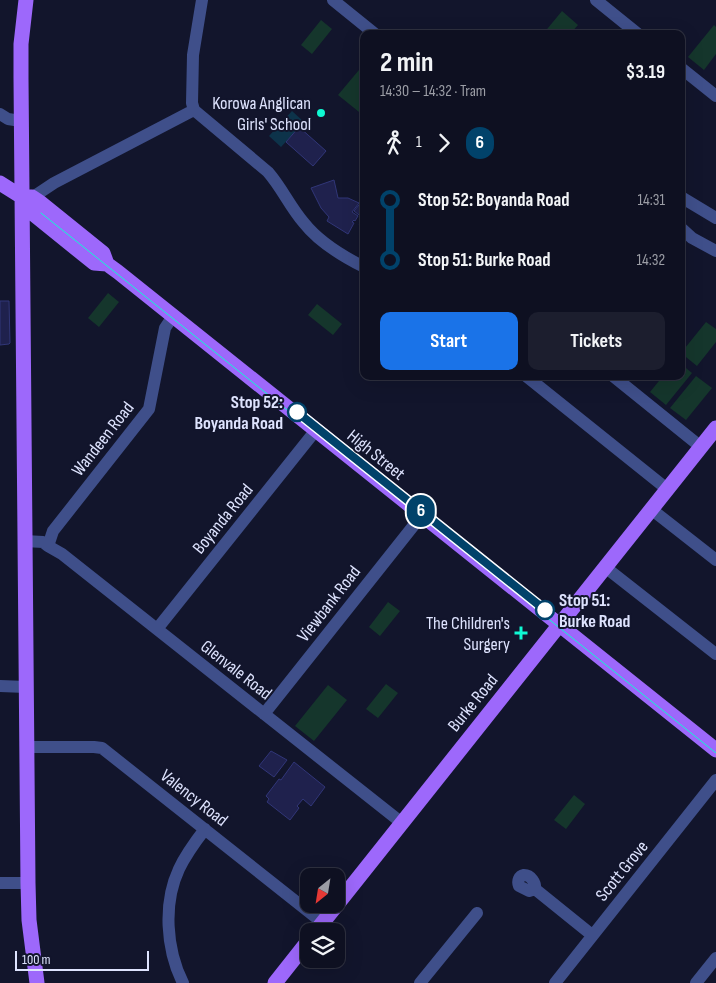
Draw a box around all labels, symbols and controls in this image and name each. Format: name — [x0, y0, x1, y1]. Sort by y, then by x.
text: 2 min — [380, 46, 433, 79]
text: $3.19 — [626, 61, 665, 84]
text: 14:30 – 14:32 · Tram — [380, 82, 486, 101]
place label: Korowa Anglican Girls' School — [212, 93, 311, 135]
marker: Korowa Anglican Girls' School — [315, 107, 327, 119]
icon: walk — [380, 129, 408, 157]
icon: forward — [430, 129, 458, 157]
text: 6 — [476, 132, 484, 153]
text: 1 — [416, 133, 422, 152]
text: Stop 52: Boyanda Road — [418, 189, 570, 212]
text: 14:31 — [637, 191, 665, 210]
text: Stop 51: Burke Road — [418, 249, 551, 272]
text: 14:32 — [636, 251, 665, 270]
button: Start — [380, 312, 518, 370]
button: Tickets — [528, 312, 665, 370]
place label: Stop 52: Boyanda Road — [194, 392, 283, 434]
street label: Wandeen Road — [68, 398, 138, 480]
marker: Stop 52: Boyanda Road — [287, 402, 307, 422]
street label: High Street — [343, 425, 410, 485]
street label: Boyanda Road — [188, 480, 258, 558]
line badge: 6 — [405, 495, 437, 527]
text: 6 — [417, 500, 425, 521]
street label: Viewbank Road — [293, 562, 365, 646]
place label: Stop 51: Burke Road — [559, 590, 631, 632]
marker: Stop 51: Burke Road — [535, 600, 555, 620]
place label: The Children's Surgery — [426, 613, 510, 655]
marker: The Children's Surgery — [514, 626, 528, 640]
street label: Glenvale Road — [196, 636, 276, 704]
street label: Burke Road — [444, 670, 502, 736]
street label: Valency Road — [156, 765, 232, 831]
street label: Scott Grove — [591, 837, 653, 905]
north arrow — [300, 868, 345, 912]
map controls — [300, 868, 345, 968]
button: layers — [300, 923, 345, 968]
scale bar — [15, 948, 149, 971]
text: 100 m — [22, 951, 51, 968]

